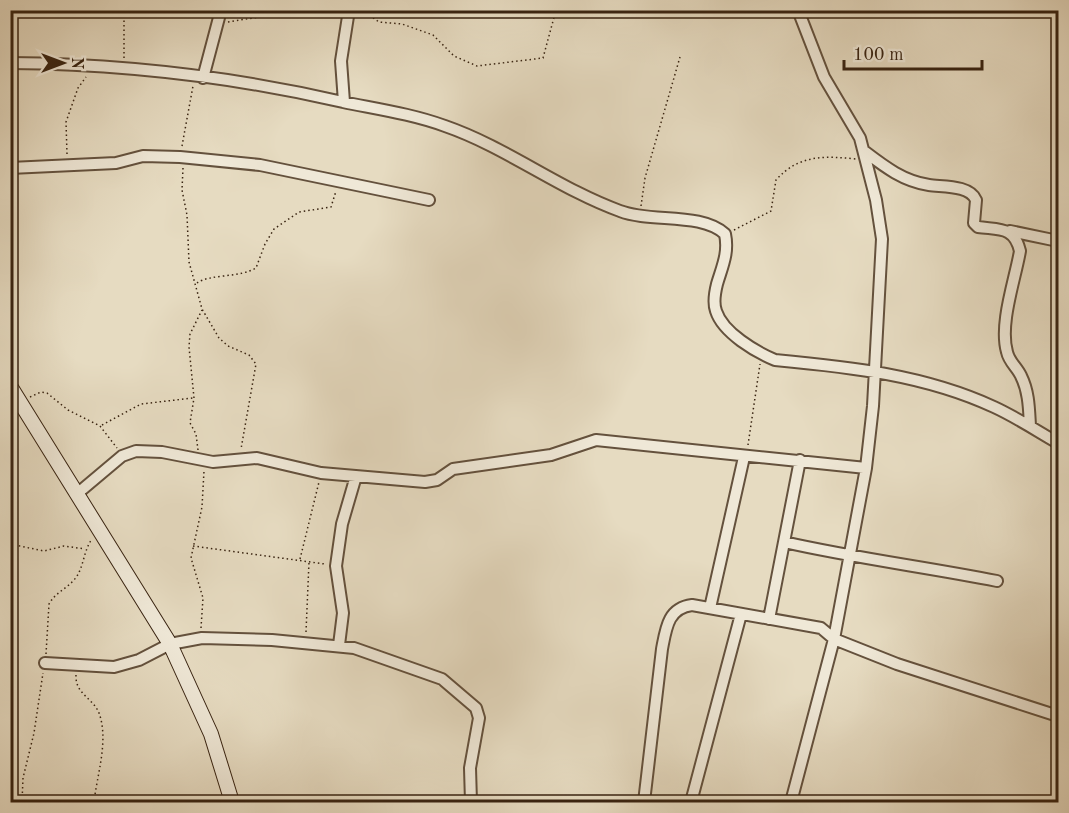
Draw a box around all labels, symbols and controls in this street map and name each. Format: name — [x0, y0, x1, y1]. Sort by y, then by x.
north arrow — [33, 33, 93, 93]
scale bar — [844, 33, 982, 71]
text: 100 m — [853, 46, 904, 64]
text: N — [68, 57, 84, 70]

